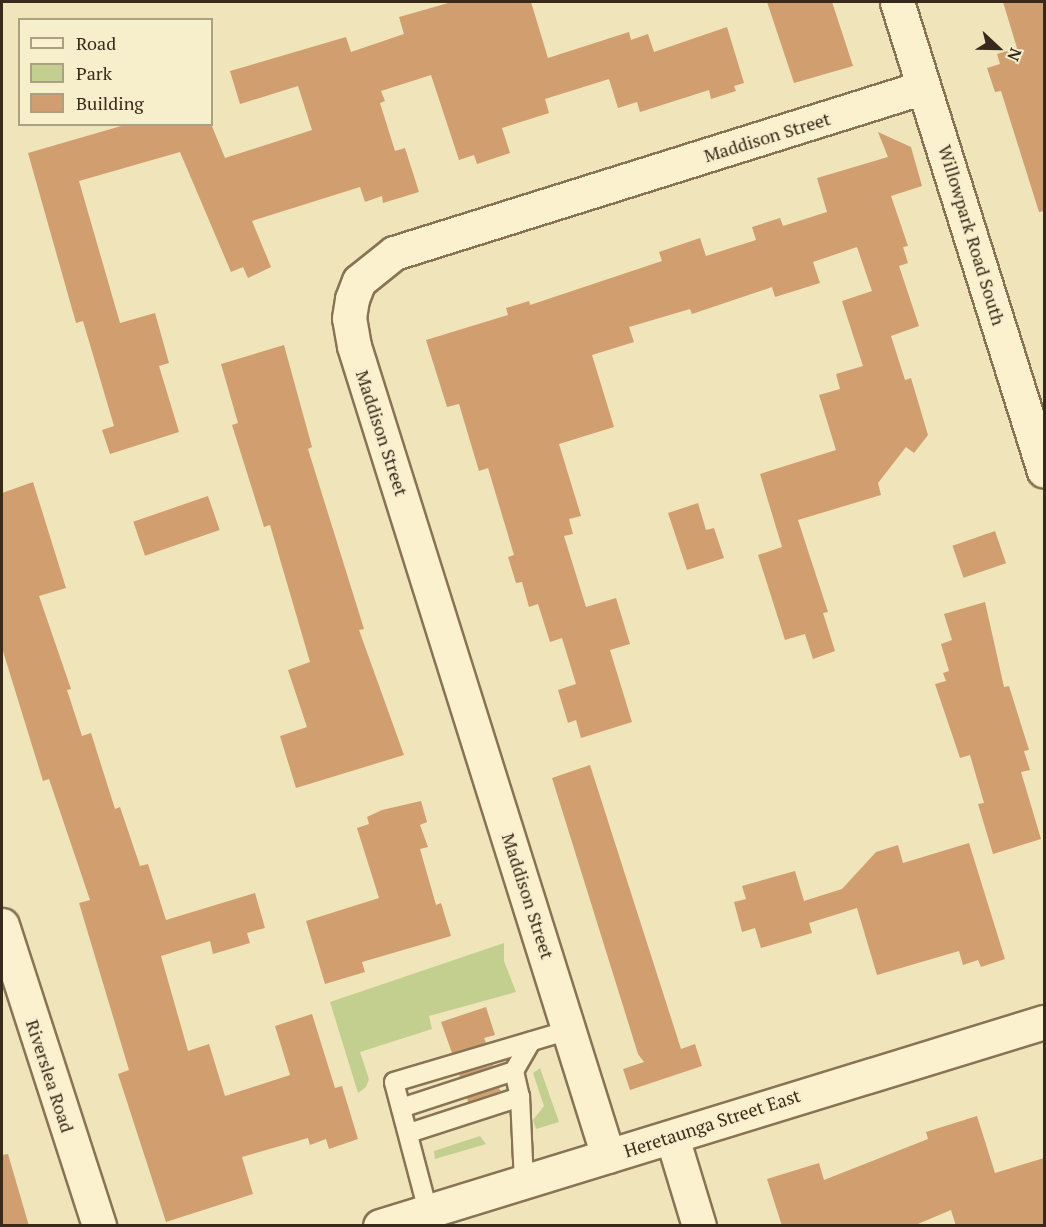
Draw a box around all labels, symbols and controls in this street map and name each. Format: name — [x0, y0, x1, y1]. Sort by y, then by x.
legend — [18, 18, 213, 126]
north arrow — [968, 18, 1028, 78]
text: Road — [76, 31, 116, 55]
text: N — [1002, 45, 1027, 64]
text: Park — [76, 61, 112, 85]
text: Building — [76, 91, 144, 115]
street label: Maddison Street — [701, 108, 833, 166]
street label: Willowpark Road South — [934, 142, 1010, 328]
street label: Maddison Street — [351, 367, 413, 499]
street label: Maddison Street — [497, 830, 559, 962]
street label: Riverslea Road — [22, 1017, 78, 1135]
street label: Heretaunga Street East — [621, 1084, 803, 1162]

